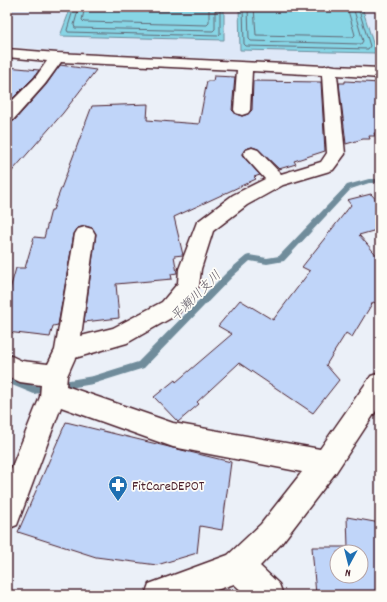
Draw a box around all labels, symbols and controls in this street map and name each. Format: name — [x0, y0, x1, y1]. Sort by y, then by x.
water label: 平瀬川支川 — [167, 267, 226, 326]
pharmacy icon: FitCareDEPOT — [107, 474, 129, 502]
place label: FitCareDEPOT — [132, 477, 205, 497]
north arrow — [329, 544, 369, 584]
text: N — [344, 564, 352, 580]

